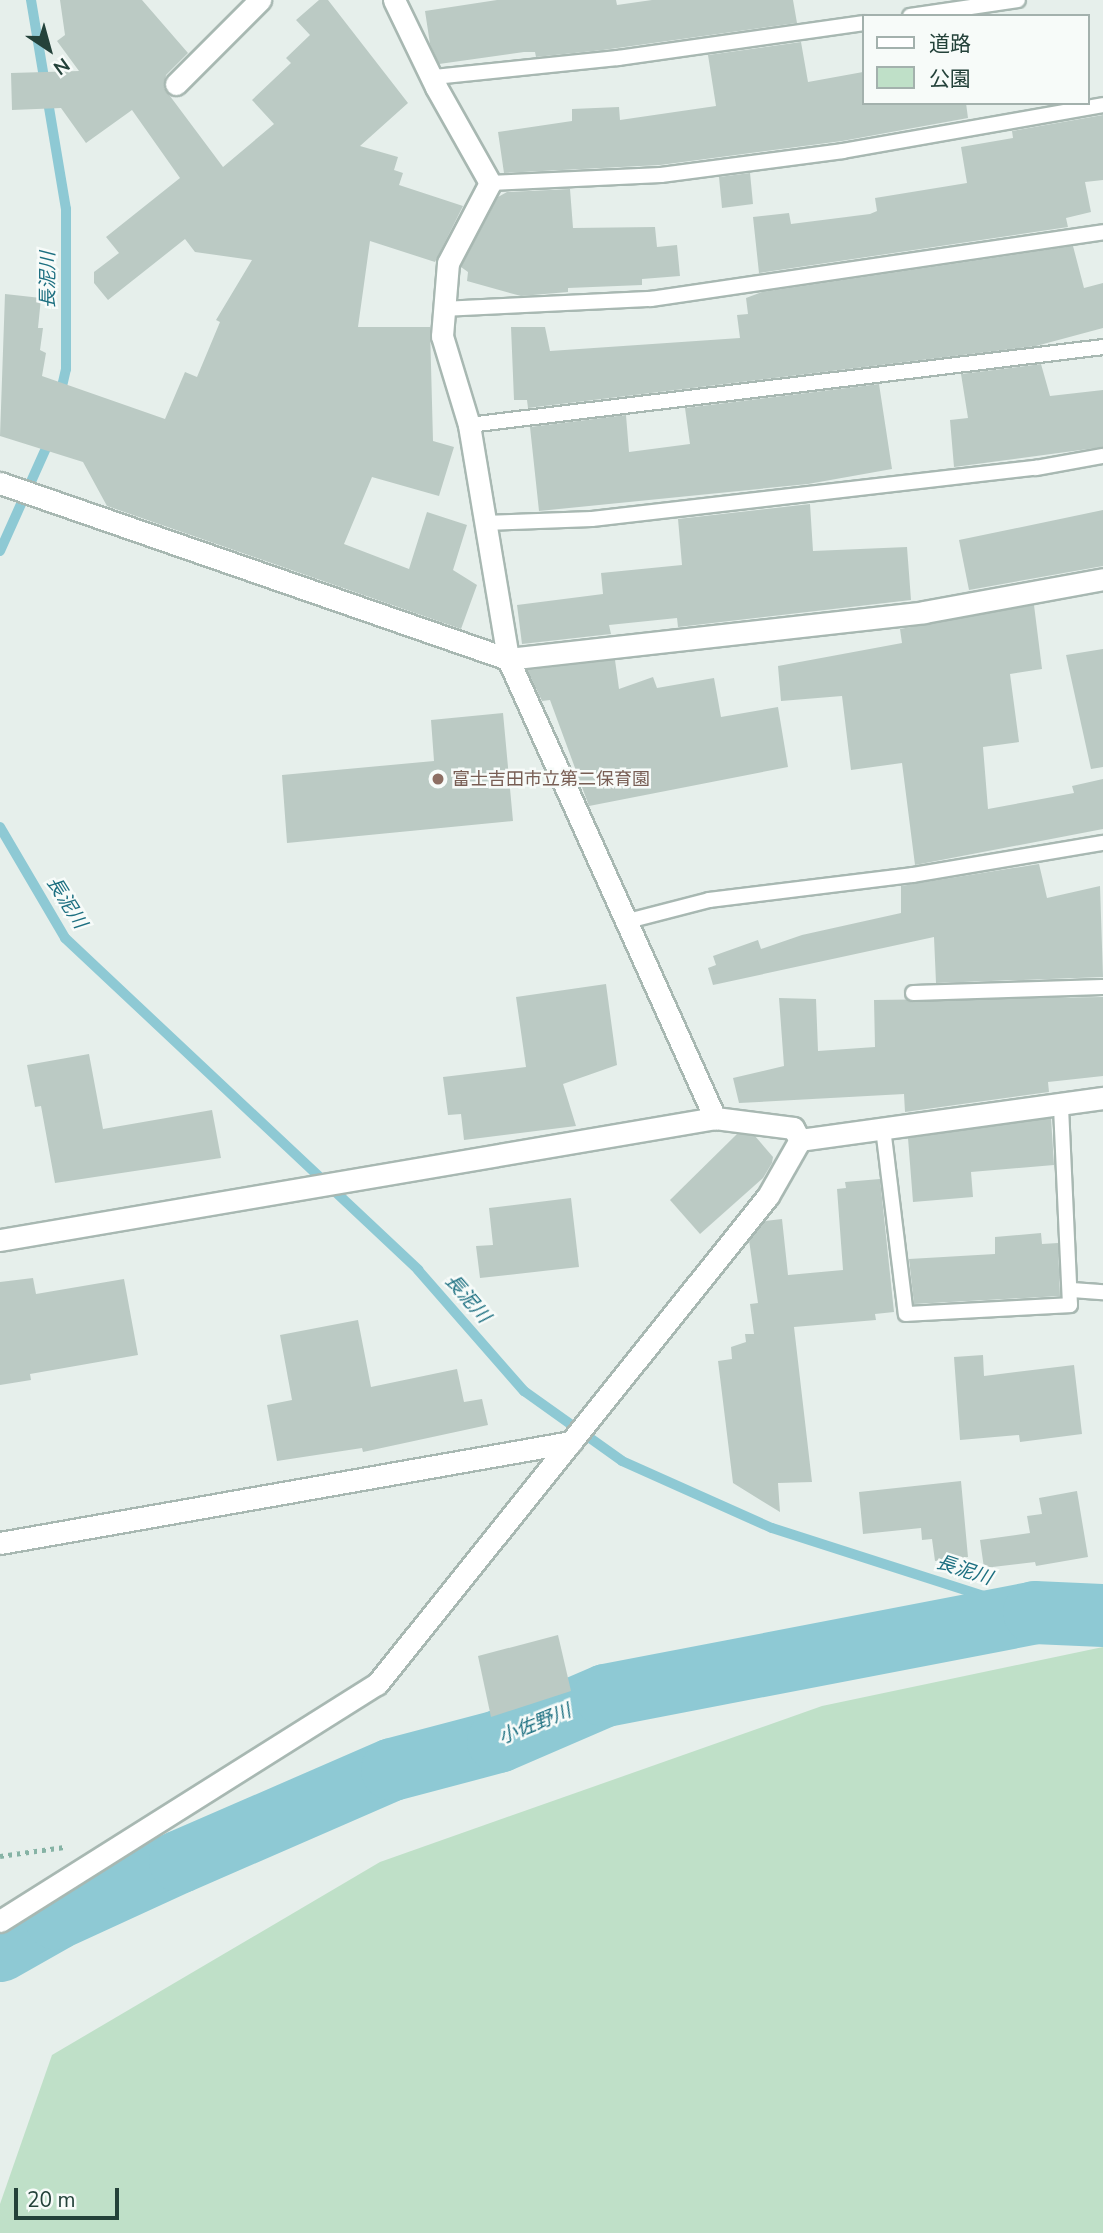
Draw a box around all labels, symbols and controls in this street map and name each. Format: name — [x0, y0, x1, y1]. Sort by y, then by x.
north arrow — [14, 14, 84, 84]
legend — [862, 14, 1089, 105]
text: 道路 — [929, 30, 971, 58]
text: N — [48, 51, 75, 81]
text: 公園 — [929, 65, 971, 93]
water label: 長泥川 — [38, 252, 60, 308]
place label: 富士吉田市立第二保育園 — [452, 768, 650, 790]
marker: 富士吉田市立第二保育園 — [430, 771, 446, 787]
water label: 長泥川 — [41, 873, 91, 933]
water label: 長泥川 — [440, 1270, 494, 1328]
water label: 長泥川 — [933, 1551, 995, 1591]
water label: 小佐野川 — [495, 1700, 575, 1750]
scale bar — [18, 2174, 122, 2218]
text: 20 m — [27, 2186, 76, 2214]

